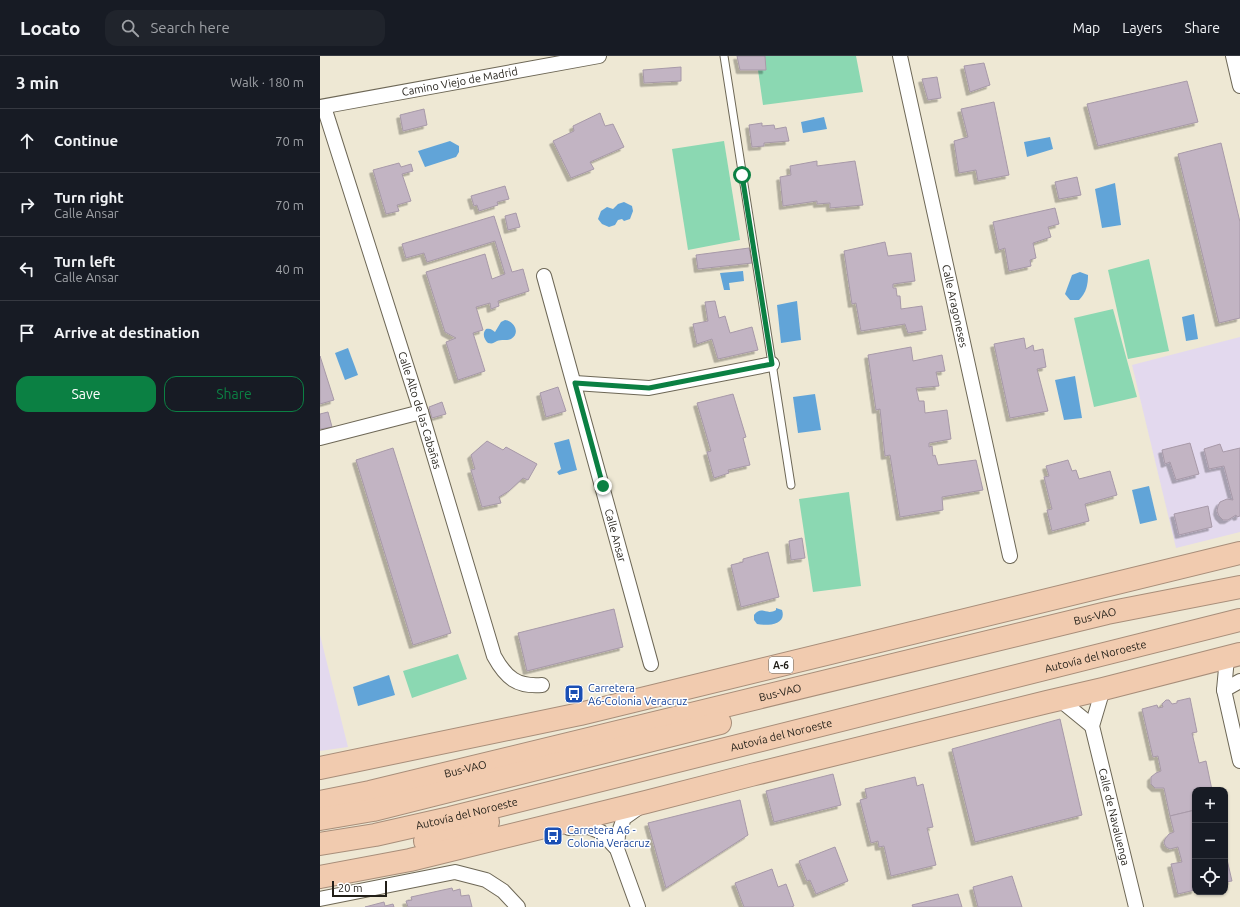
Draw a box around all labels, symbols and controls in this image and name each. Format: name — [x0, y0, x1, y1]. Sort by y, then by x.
search box — [105, 10, 385, 46]
text: Locato — [20, 17, 81, 39]
icon: search — [119, 17, 141, 39]
text: Search here — [151, 19, 230, 36]
text: Map — [1073, 20, 1100, 36]
text: Layers — [1122, 20, 1162, 36]
text: Share — [1184, 20, 1220, 36]
street label: Camino Viejo de Madrid — [401, 65, 519, 98]
text: 3 min — [16, 73, 59, 92]
text: Walk · 180 m — [230, 75, 304, 89]
icon: ahead — [16, 130, 38, 152]
text: Continue — [54, 132, 118, 149]
text: 70 m — [275, 134, 304, 148]
route start — [733, 166, 751, 184]
text: Turn right — [54, 189, 124, 206]
icon: right — [16, 194, 38, 216]
text: 70 m — [275, 198, 304, 212]
text: Calle Ansar — [54, 206, 119, 220]
text: Turn left — [54, 253, 115, 270]
icon: left — [16, 258, 38, 280]
text: 40 m — [275, 262, 304, 276]
street label: Calle Aragoneses — [940, 263, 970, 349]
text: Calle Ansar — [54, 270, 119, 284]
icon: arrive — [16, 322, 38, 344]
text: Arrive at destination — [54, 324, 200, 341]
street label: Calle Alto de las Cabañas — [396, 350, 444, 471]
button: Save — [16, 376, 156, 412]
button: Share — [164, 376, 304, 412]
route end — [594, 477, 612, 495]
street label: Calle Ansar — [602, 507, 629, 564]
street label: Bus-VAO — [1073, 605, 1117, 627]
street label: Autovía del Noroeste — [1043, 638, 1148, 675]
road number: A-6 — [769, 657, 793, 673]
street label: Bus-VAO — [758, 681, 803, 703]
place label: Carretera A6-Colonia Veracruz — [588, 682, 687, 707]
bus stop icon: Carretera A6-Colonia Veracruz — [563, 683, 585, 705]
street label: Autovía del Noroeste — [729, 716, 833, 754]
street label: Bus-VAO — [443, 758, 488, 780]
street label: Calle de Navaluenga — [1096, 767, 1132, 867]
map controls — [1192, 787, 1228, 895]
button: + — [1192, 787, 1228, 823]
street label: Autovía del Noroeste — [415, 795, 519, 832]
button: − — [1192, 823, 1228, 859]
place label: Carretera A6 - Colonia Veracruz — [567, 824, 650, 849]
bus stop icon: Carretera A6 - Colonia Veracruz — [542, 825, 564, 847]
button: locate — [1192, 859, 1228, 895]
scale bar — [332, 879, 387, 898]
text: 20 m — [338, 882, 362, 894]

